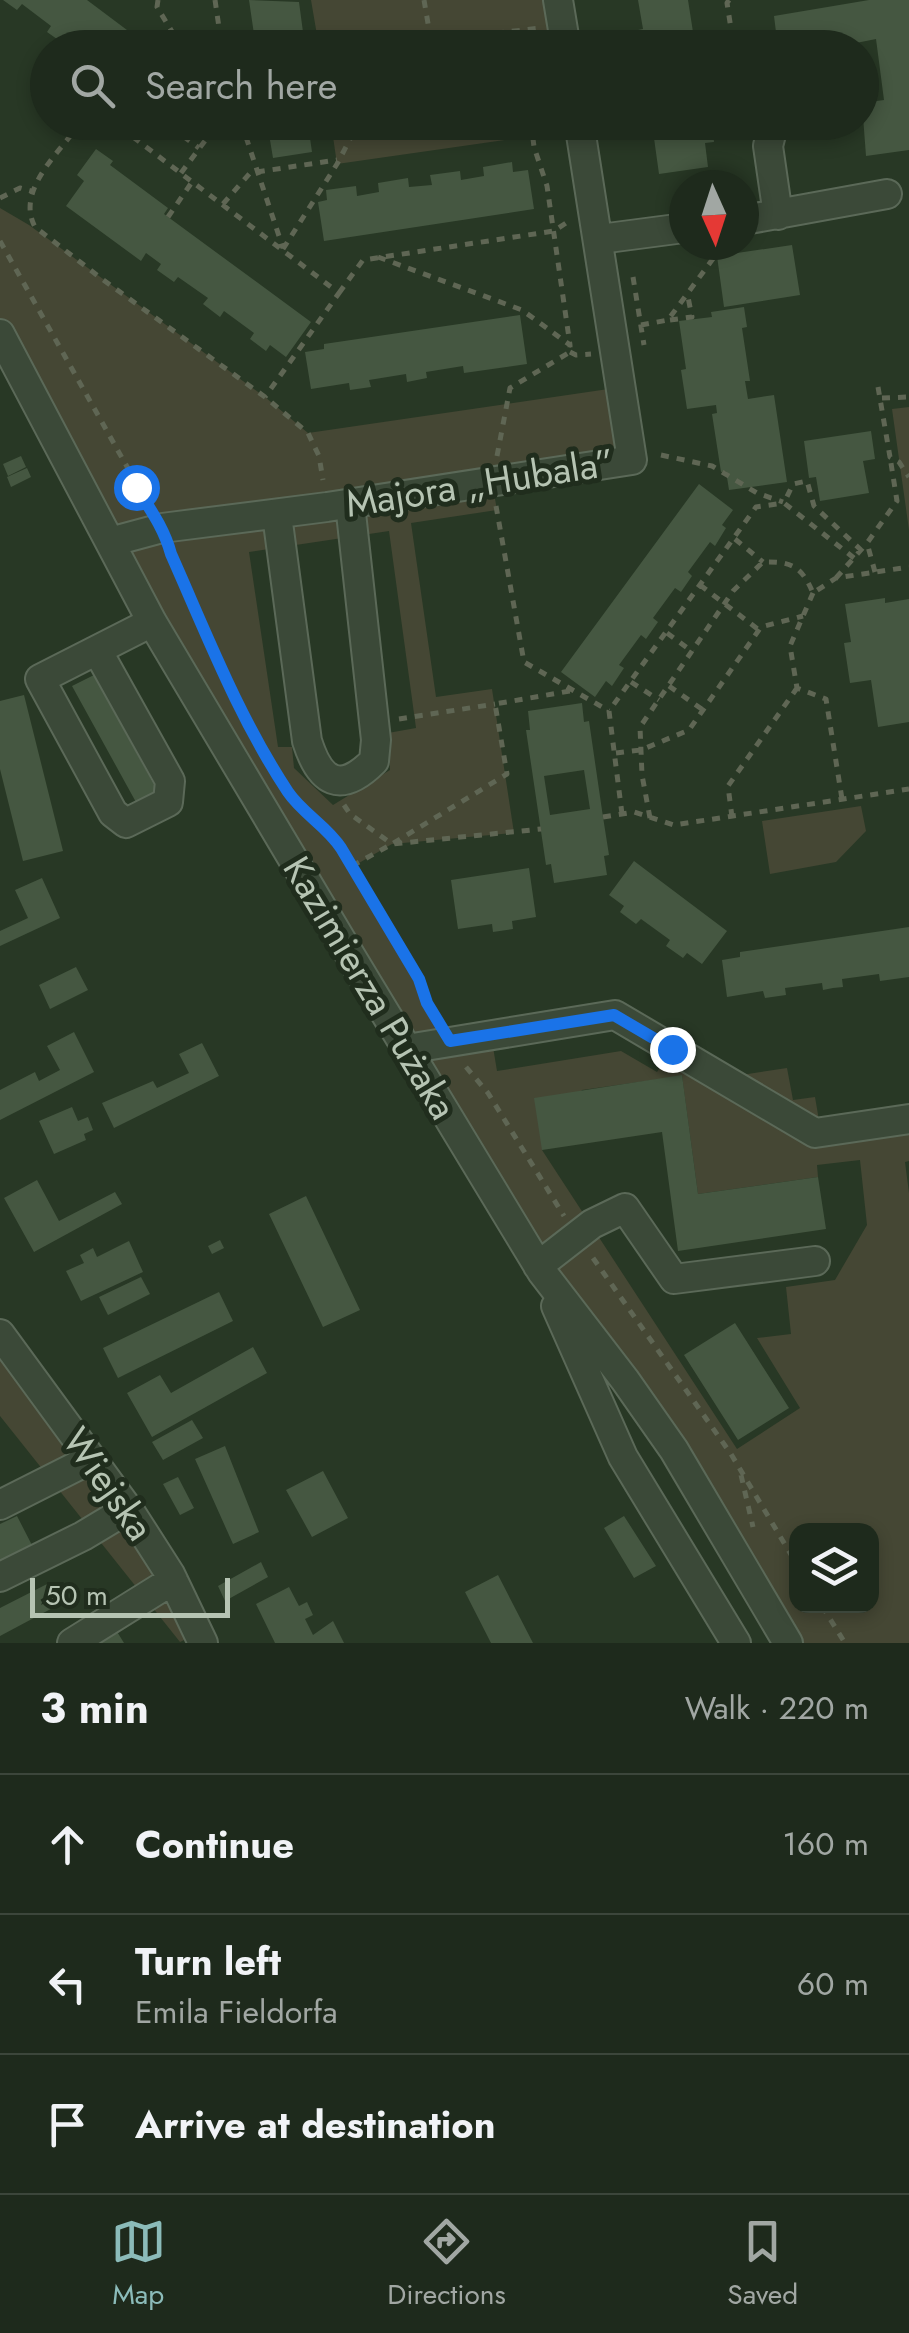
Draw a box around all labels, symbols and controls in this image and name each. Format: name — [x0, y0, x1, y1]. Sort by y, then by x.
search box — [30, 30, 879, 140]
icon: search — [65, 58, 120, 113]
text: Search here — [145, 58, 337, 113]
north arrow — [669, 170, 759, 260]
street label: Majora „Hubala” — [342, 434, 618, 531]
route start — [114, 465, 160, 511]
street label: Kazimierza Pużaka — [270, 846, 471, 1130]
route end — [650, 1027, 696, 1073]
street label: Wiejska — [49, 1416, 167, 1551]
map controls — [789, 1523, 879, 1613]
button: layers — [789, 1523, 879, 1613]
scale bar — [30, 1573, 230, 1618]
text: 50 m — [45, 1575, 108, 1616]
text: 3 min — [40, 1678, 149, 1739]
text: Walk · 220 m — [685, 1685, 869, 1731]
icon: ahead — [40, 1817, 95, 1872]
text: Continue — [135, 1817, 294, 1872]
text: 160 m — [782, 1821, 869, 1867]
text: Turn left — [135, 1934, 281, 1989]
icon: left — [40, 1957, 95, 2012]
text: 60 m — [797, 1961, 869, 2007]
text: Emila Fieldorfa — [135, 1989, 338, 2035]
icon: arrive — [40, 2097, 95, 2152]
text: Arrive at destination — [135, 2097, 496, 2152]
tab: Map — [111, 2214, 166, 2315]
tab: Directions — [387, 2214, 506, 2315]
tab: Saved — [727, 2214, 798, 2315]

